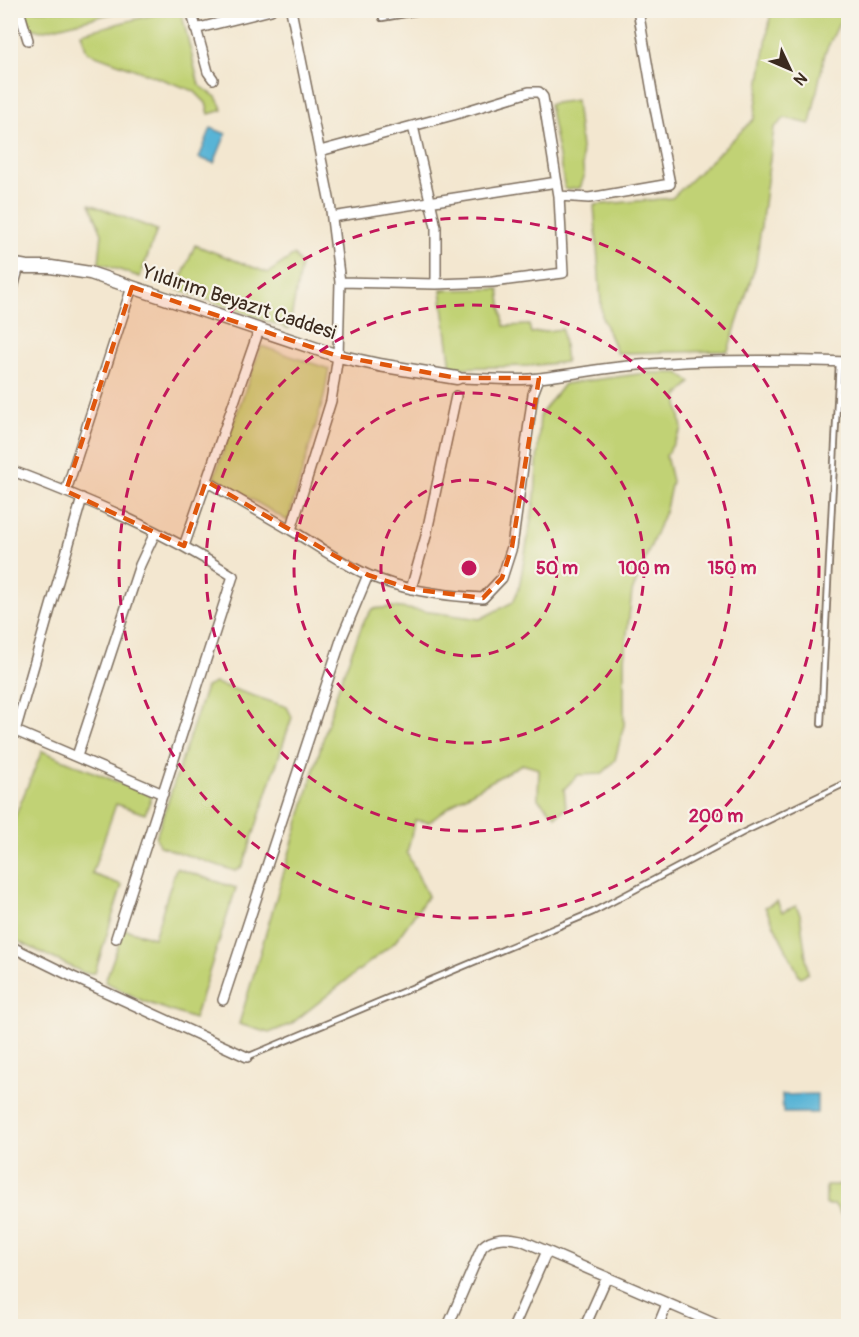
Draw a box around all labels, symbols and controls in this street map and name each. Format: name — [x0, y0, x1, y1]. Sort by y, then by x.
north arrow — [760, 39, 820, 99]
text: N — [789, 68, 811, 90]
street label: Yıldırım Beyazıt Caddesi — [138, 259, 339, 345]
text: 50 m — [536, 557, 578, 580]
text: 100 m — [618, 557, 670, 580]
text: 150 m — [708, 557, 757, 580]
centre of rings — [459, 558, 479, 578]
text: 200 m — [689, 805, 743, 828]

